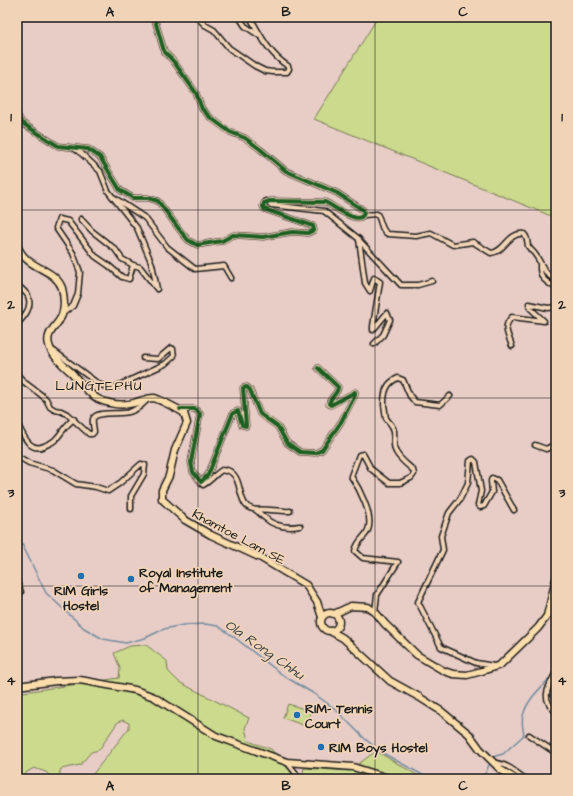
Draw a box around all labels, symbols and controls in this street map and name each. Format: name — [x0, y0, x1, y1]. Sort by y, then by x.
text: A — [106, 3, 115, 21]
text: B — [281, 3, 291, 21]
text: C — [458, 3, 468, 21]
text: 1 — [10, 108, 12, 126]
text: 1 — [561, 108, 563, 126]
text: 2 — [6, 296, 15, 314]
text: 2 — [557, 296, 566, 314]
district label: LUNGTEPHU — [55, 376, 143, 396]
text: 3 — [7, 484, 15, 502]
text: 3 — [558, 484, 566, 502]
street label: Khamtoe Lam SE — [189, 505, 288, 569]
place label: Royal Institute of Management — [139, 564, 233, 599]
marker: RIM Girls Hostel — [76, 571, 86, 581]
marker: Royal Institute of Management — [126, 574, 136, 584]
place label: RIM Girls Hostel — [54, 582, 108, 615]
water label: Ola Rong Chhu — [221, 615, 309, 685]
text: 4 — [7, 672, 16, 690]
text: 4 — [558, 672, 567, 690]
place label: RIM- Tennis Court — [305, 700, 373, 733]
marker: RIM- Tennis Court — [292, 710, 302, 720]
place label: RIM Boys Hostel — [329, 739, 428, 758]
marker: RIM Boys Hostel — [316, 742, 326, 752]
text: A — [106, 777, 115, 795]
text: B — [281, 777, 291, 795]
text: C — [458, 777, 468, 795]

